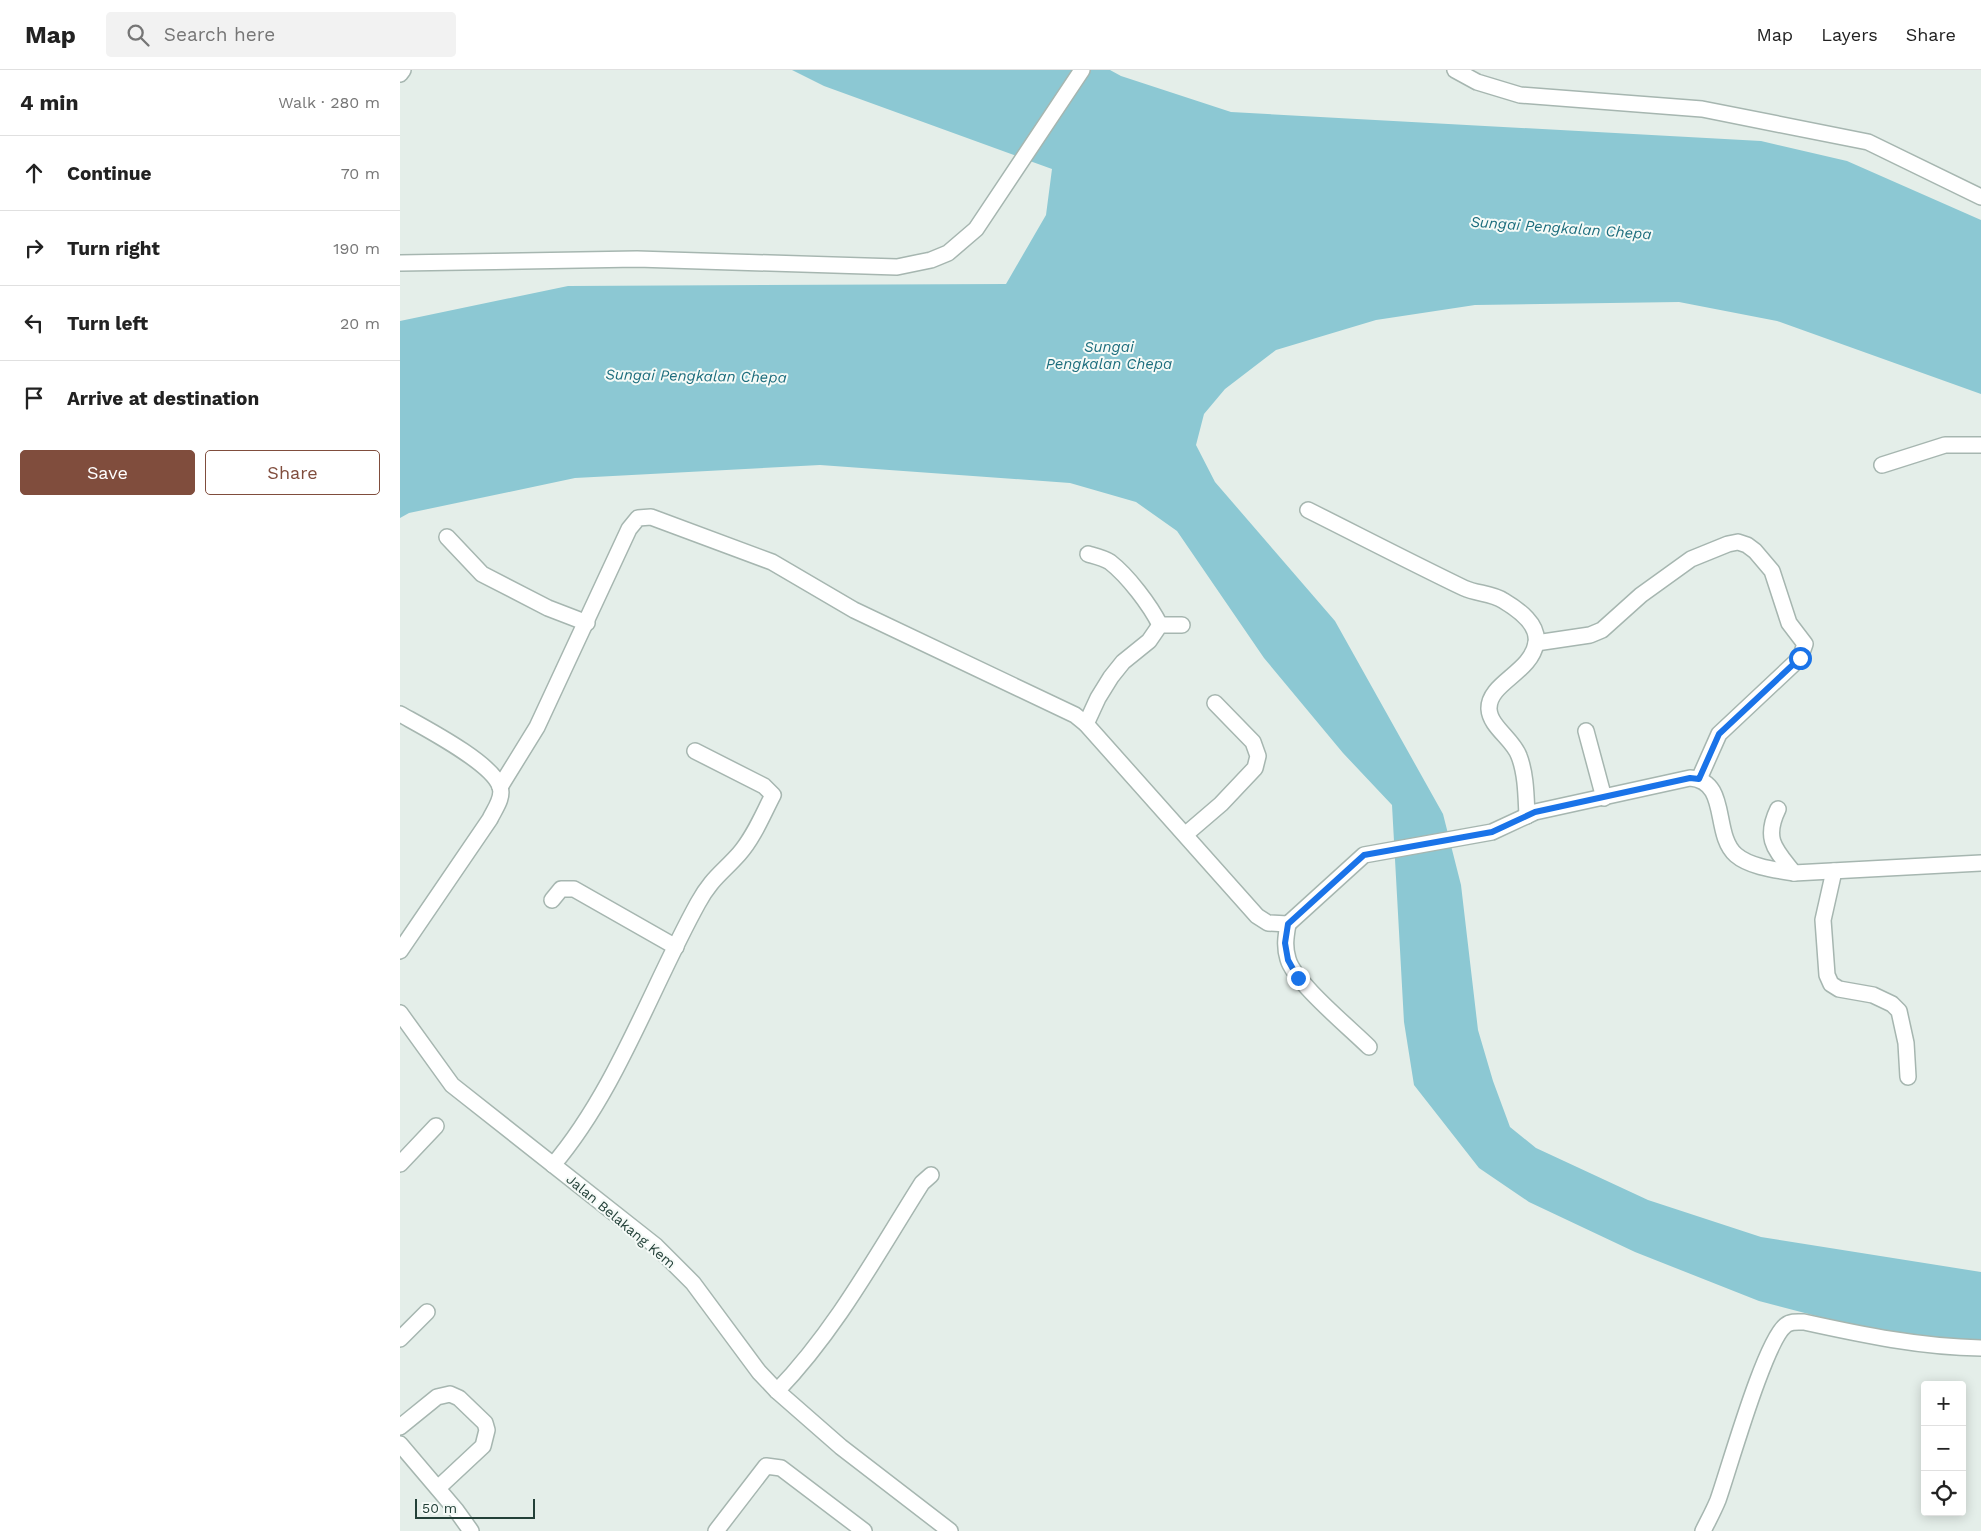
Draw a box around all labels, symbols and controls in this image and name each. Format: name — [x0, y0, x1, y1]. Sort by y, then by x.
search box — [106, 12, 456, 57]
text: Map — [25, 21, 76, 49]
icon: search — [124, 21, 152, 49]
text: Search here — [164, 23, 275, 46]
text: Map — [1756, 24, 1793, 45]
text: Layers — [1821, 24, 1878, 45]
text: Share — [1906, 24, 1956, 45]
text: 4 min — [20, 90, 78, 115]
text: Walk · 280 m — [278, 93, 380, 112]
icon: ahead — [20, 159, 48, 187]
text: Continue — [67, 162, 151, 185]
text: 70 m — [341, 164, 380, 183]
water label: Sungai Pengkalan Chepa — [1470, 213, 1652, 243]
icon: right — [20, 234, 48, 262]
text: Turn right — [67, 237, 160, 260]
text: 190 m — [333, 239, 380, 258]
icon: left — [20, 309, 48, 337]
text: Turn left — [67, 312, 148, 335]
text: 20 m — [340, 314, 380, 333]
water label: Sungai Pengkalan Chepa — [1046, 338, 1172, 373]
water label: Sungai Pengkalan Chepa — [605, 365, 787, 387]
icon: arrive — [20, 384, 48, 412]
text: Arrive at destination — [67, 387, 259, 410]
button: Save — [20, 450, 195, 495]
button: Share — [205, 450, 380, 495]
route start — [1789, 647, 1812, 670]
route end — [1287, 967, 1310, 990]
street label: Jalan Belakang Kem — [563, 1171, 679, 1271]
map controls — [1921, 1381, 1966, 1516]
button: + — [1921, 1381, 1966, 1426]
button: − — [1921, 1426, 1966, 1471]
button: locate — [1921, 1471, 1966, 1516]
scale bar — [415, 1496, 535, 1519]
text: 50 m — [422, 1500, 457, 1516]

